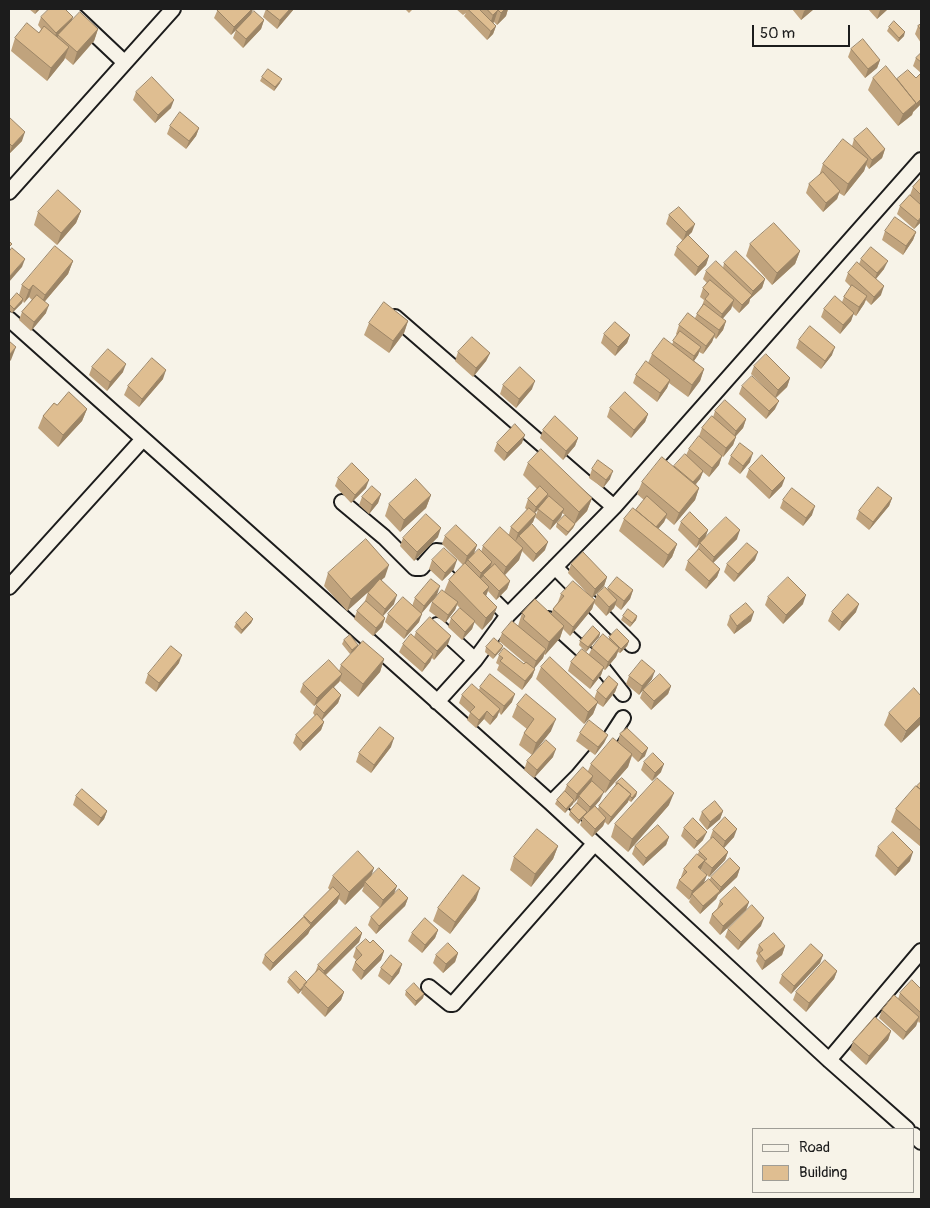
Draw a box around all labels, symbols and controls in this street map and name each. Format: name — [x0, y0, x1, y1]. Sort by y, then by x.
scale bar — [755, 15, 852, 47]
text: 50 m — [760, 24, 795, 43]
legend — [752, 1128, 915, 1193]
text: Road — [799, 1138, 830, 1157]
text: Building — [799, 1163, 847, 1182]

